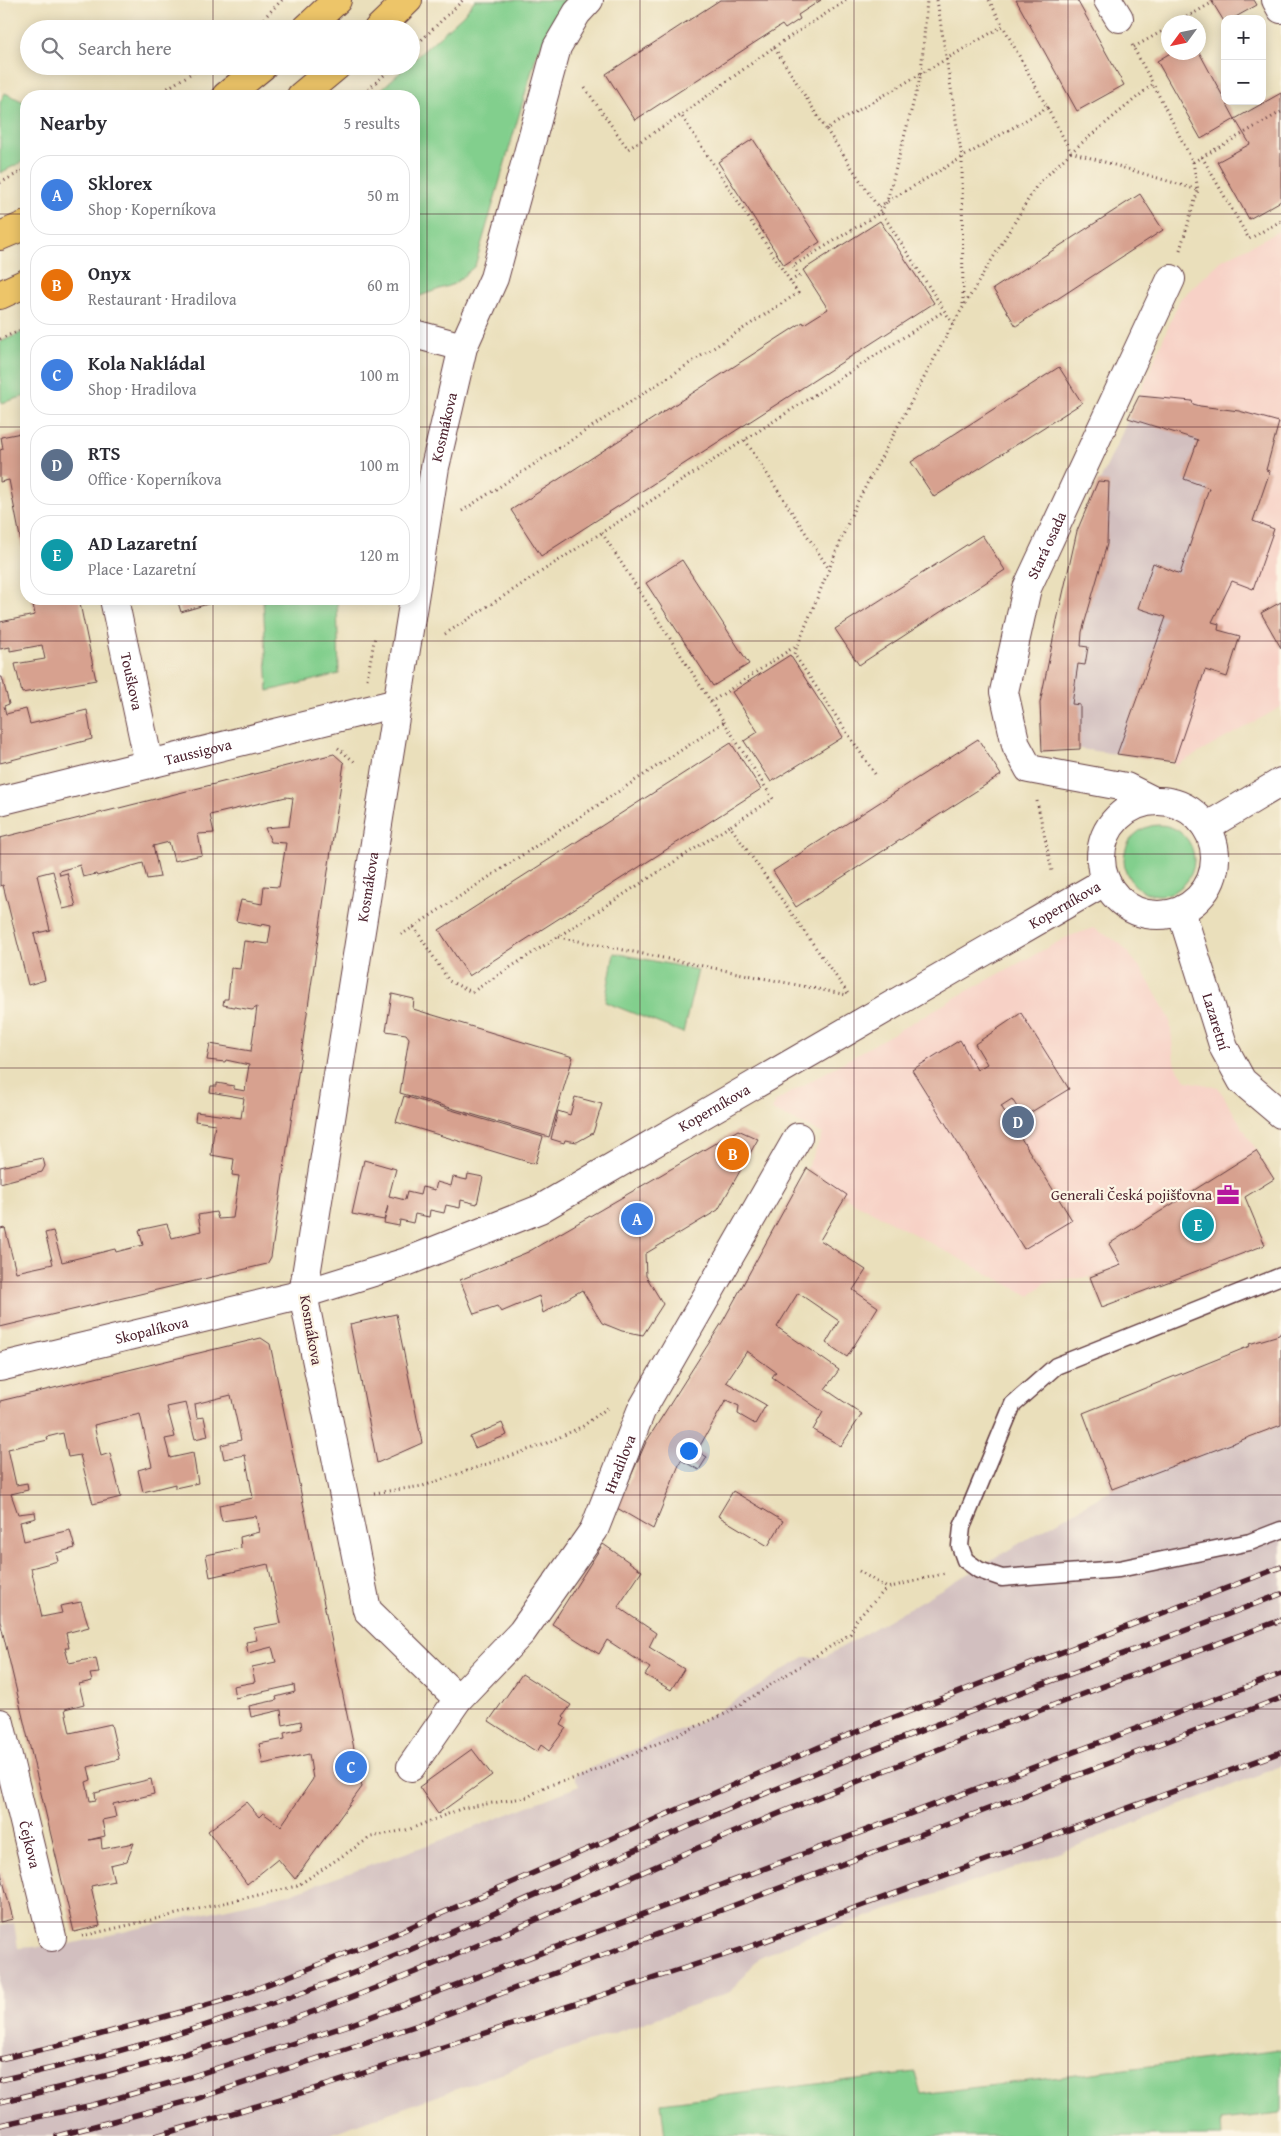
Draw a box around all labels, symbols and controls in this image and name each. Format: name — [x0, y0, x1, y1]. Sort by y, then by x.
north arrow — [1161, 15, 1206, 60]
map controls — [1221, 15, 1266, 105]
button: + — [1221, 15, 1266, 60]
search box — [20, 20, 420, 75]
icon: search — [38, 34, 66, 62]
text: Search here — [78, 34, 172, 62]
button: − — [1221, 60, 1266, 105]
text: Nearby — [40, 107, 107, 138]
text: 5 results — [343, 111, 400, 135]
text: Sklorex — [88, 169, 152, 197]
text: A — [52, 183, 62, 207]
text: 50 m — [367, 183, 399, 207]
text: Shop · Koperníkova — [88, 197, 216, 221]
text: Onyx — [88, 259, 131, 287]
text: B — [52, 273, 62, 297]
text: 60 m — [367, 273, 399, 297]
text: Restaurant · Hradilova — [88, 287, 236, 311]
text: Kola Nakládal — [88, 349, 205, 377]
text: C — [52, 363, 62, 387]
text: 100 m — [359, 363, 399, 387]
text: Shop · Hradilova — [88, 377, 197, 401]
street label: Kosmákova — [426, 390, 462, 464]
text: RTS — [88, 439, 121, 467]
text: D — [52, 453, 62, 477]
text: 100 m — [359, 453, 399, 477]
text: Office · Koperníkova — [88, 467, 221, 491]
street label: Stará osada — [1022, 508, 1071, 582]
text: AD Lazaretní — [88, 529, 197, 557]
text: E — [53, 543, 61, 567]
text: 120 m — [359, 543, 399, 567]
text: Place · Lazaretní — [88, 557, 196, 581]
street label: Touškova — [116, 650, 148, 712]
street label: Taussigova — [162, 733, 234, 770]
street label: Kosmákova — [352, 850, 383, 923]
street label: Koperníkova — [1025, 876, 1104, 934]
street label: Lazaretní — [1197, 990, 1235, 1054]
street label: Koperníkova — [674, 1079, 754, 1137]
pin: D — [1002, 1103, 1034, 1141]
pin: B — [717, 1135, 749, 1173]
office icon: Generali Česká pojišťovna — [1215, 1182, 1241, 1208]
place label: Generali Česká pojišťovna — [1051, 1184, 1212, 1205]
pin: A — [621, 1200, 653, 1238]
pin: E — [1182, 1206, 1214, 1244]
street label: Kosmákova — [295, 1293, 328, 1367]
street label: Skopalíkova — [113, 1311, 190, 1349]
street label: Hradilova — [599, 1432, 641, 1496]
your location — [676, 1438, 702, 1464]
pin: C — [335, 1748, 367, 1786]
street label: Čejkova — [14, 1818, 46, 1870]

